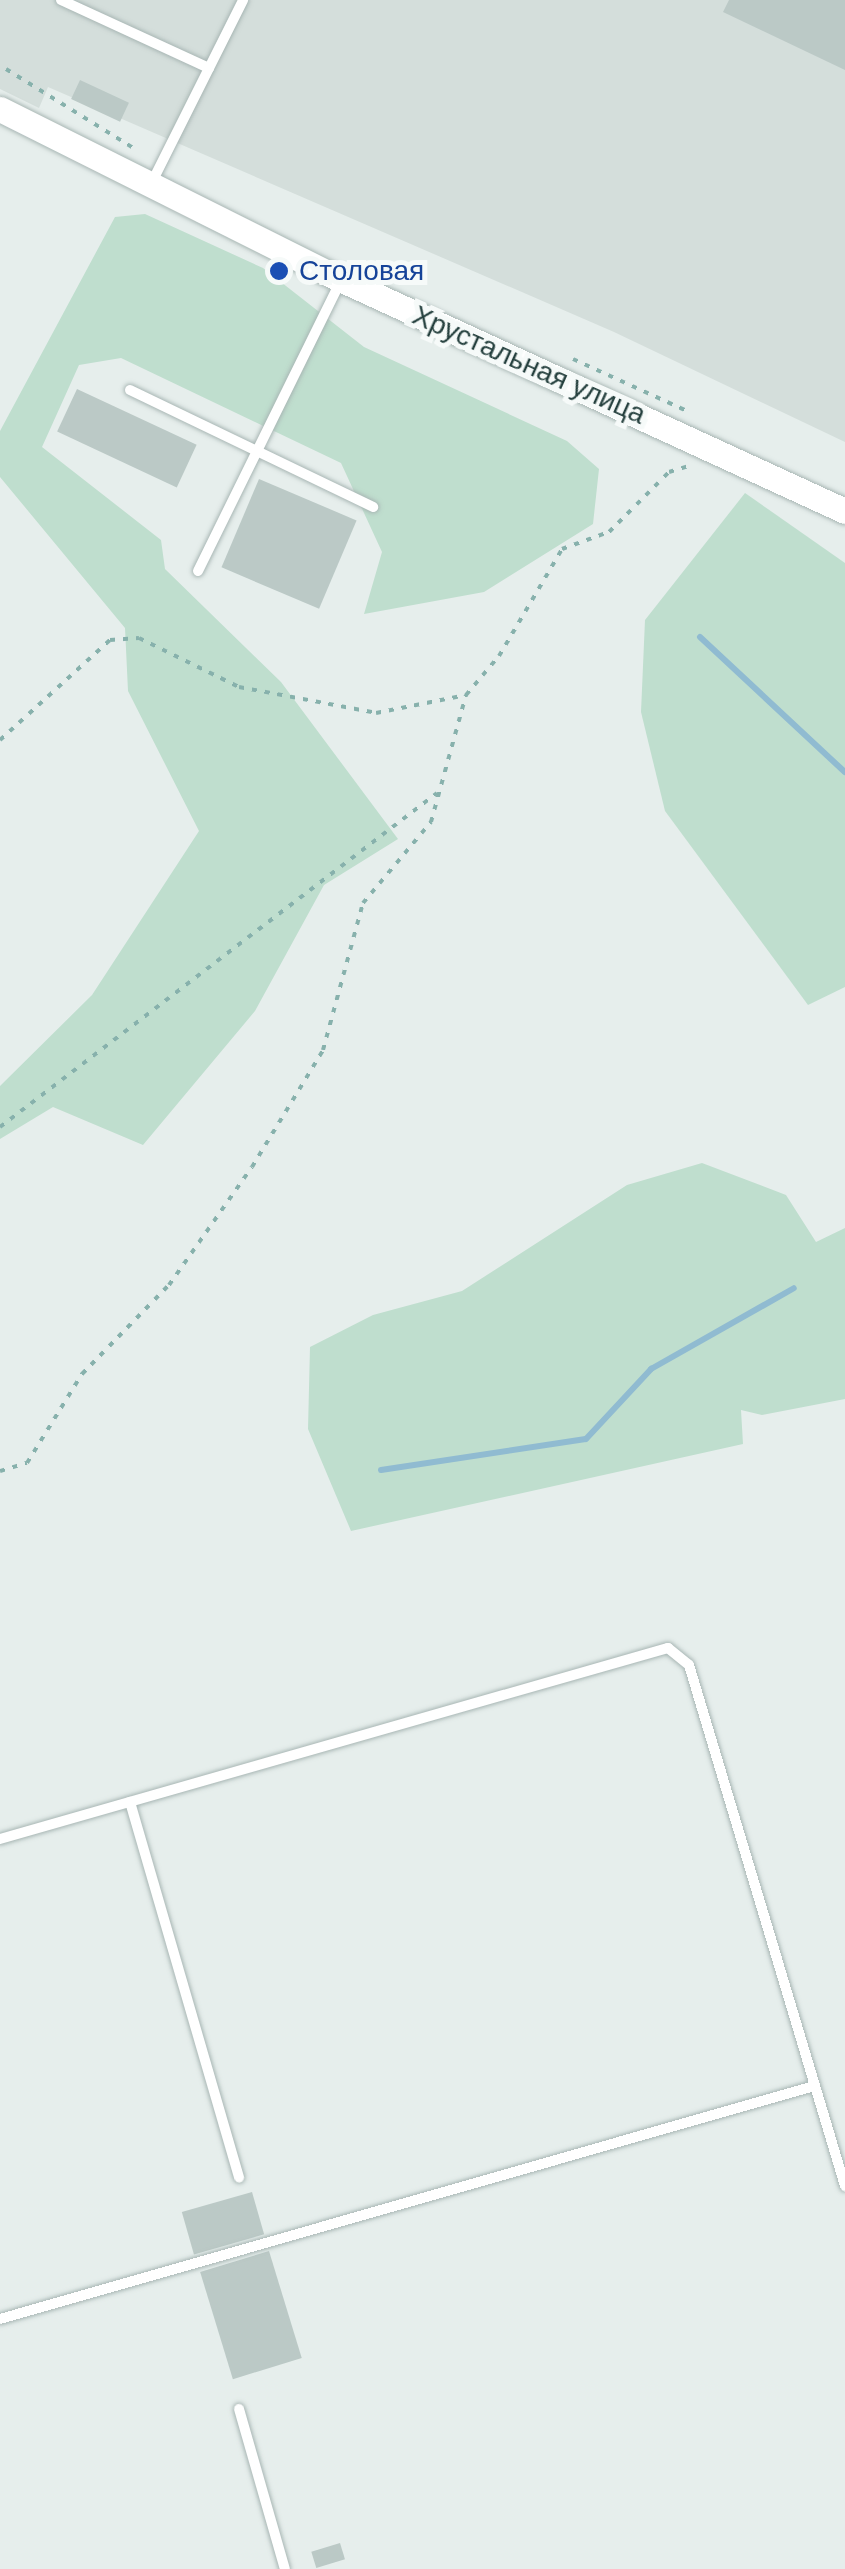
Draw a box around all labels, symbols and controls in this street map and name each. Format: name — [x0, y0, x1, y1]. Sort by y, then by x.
place label: Столовая — [299, 254, 424, 288]
marker: Столовая — [268, 260, 290, 282]
street label: Хрустальная улица — [407, 298, 651, 432]

